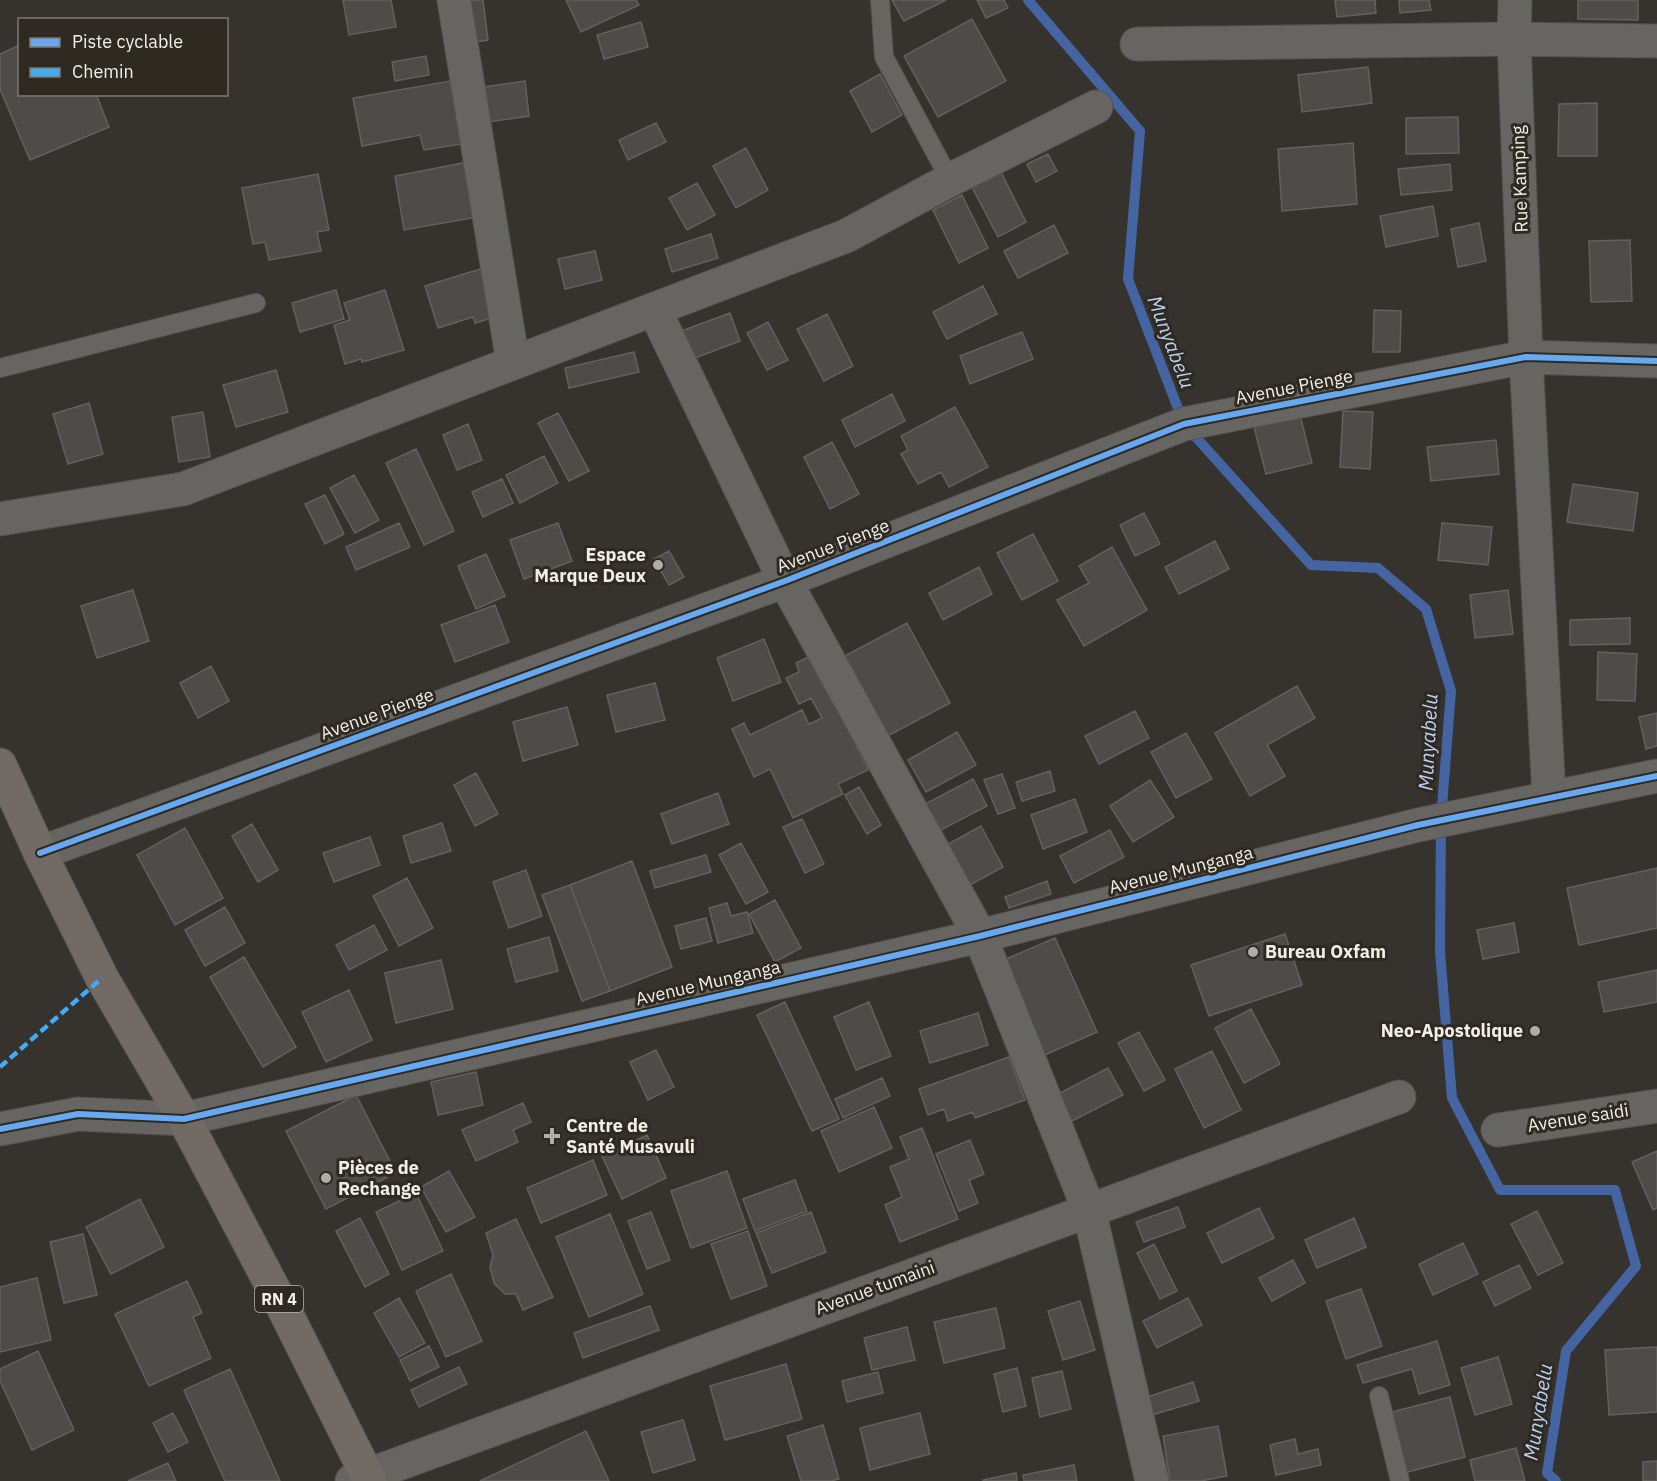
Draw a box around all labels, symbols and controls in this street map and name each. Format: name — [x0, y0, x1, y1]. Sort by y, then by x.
legend — [18, 18, 228, 96]
text: Piste cyclable — [72, 30, 183, 53]
text: Chemin — [72, 60, 134, 83]
street label: Rue Kamping — [1506, 125, 1533, 233]
water label: Munyabelu — [1141, 292, 1202, 392]
street label: Avenue Pienge — [1233, 364, 1355, 409]
street label: Avenue Pienge — [773, 513, 893, 578]
place label: Espace Marque Deux — [534, 543, 646, 587]
marker: Espace Marque Deux — [651, 558, 665, 572]
street label: Avenue Pienge — [317, 682, 437, 745]
water label: Munyabelu — [1411, 693, 1444, 791]
street label: Avenue Munganga — [1106, 840, 1256, 899]
place label: Bureau Oxfam — [1265, 940, 1386, 963]
marker: Bureau Oxfam — [1246, 945, 1260, 959]
street label: Avenue Munganga — [633, 955, 783, 1010]
place label: Neo-Apostolique — [1381, 1019, 1523, 1042]
marker: Neo-Apostolique — [1528, 1024, 1542, 1038]
street label: Avenue saidi — [1526, 1098, 1630, 1137]
place label: Centre de Santé Musavuli — [566, 1114, 695, 1158]
marker: Centre de Santé Musavuli — [543, 1127, 561, 1145]
place label: Pièces de Rechange — [338, 1156, 421, 1200]
marker: Pièces de Rechange — [319, 1171, 333, 1185]
street label: Avenue tumaini — [812, 1255, 938, 1320]
road number: RN 4 — [255, 1286, 303, 1312]
water label: Munyabelu — [1517, 1362, 1558, 1462]

